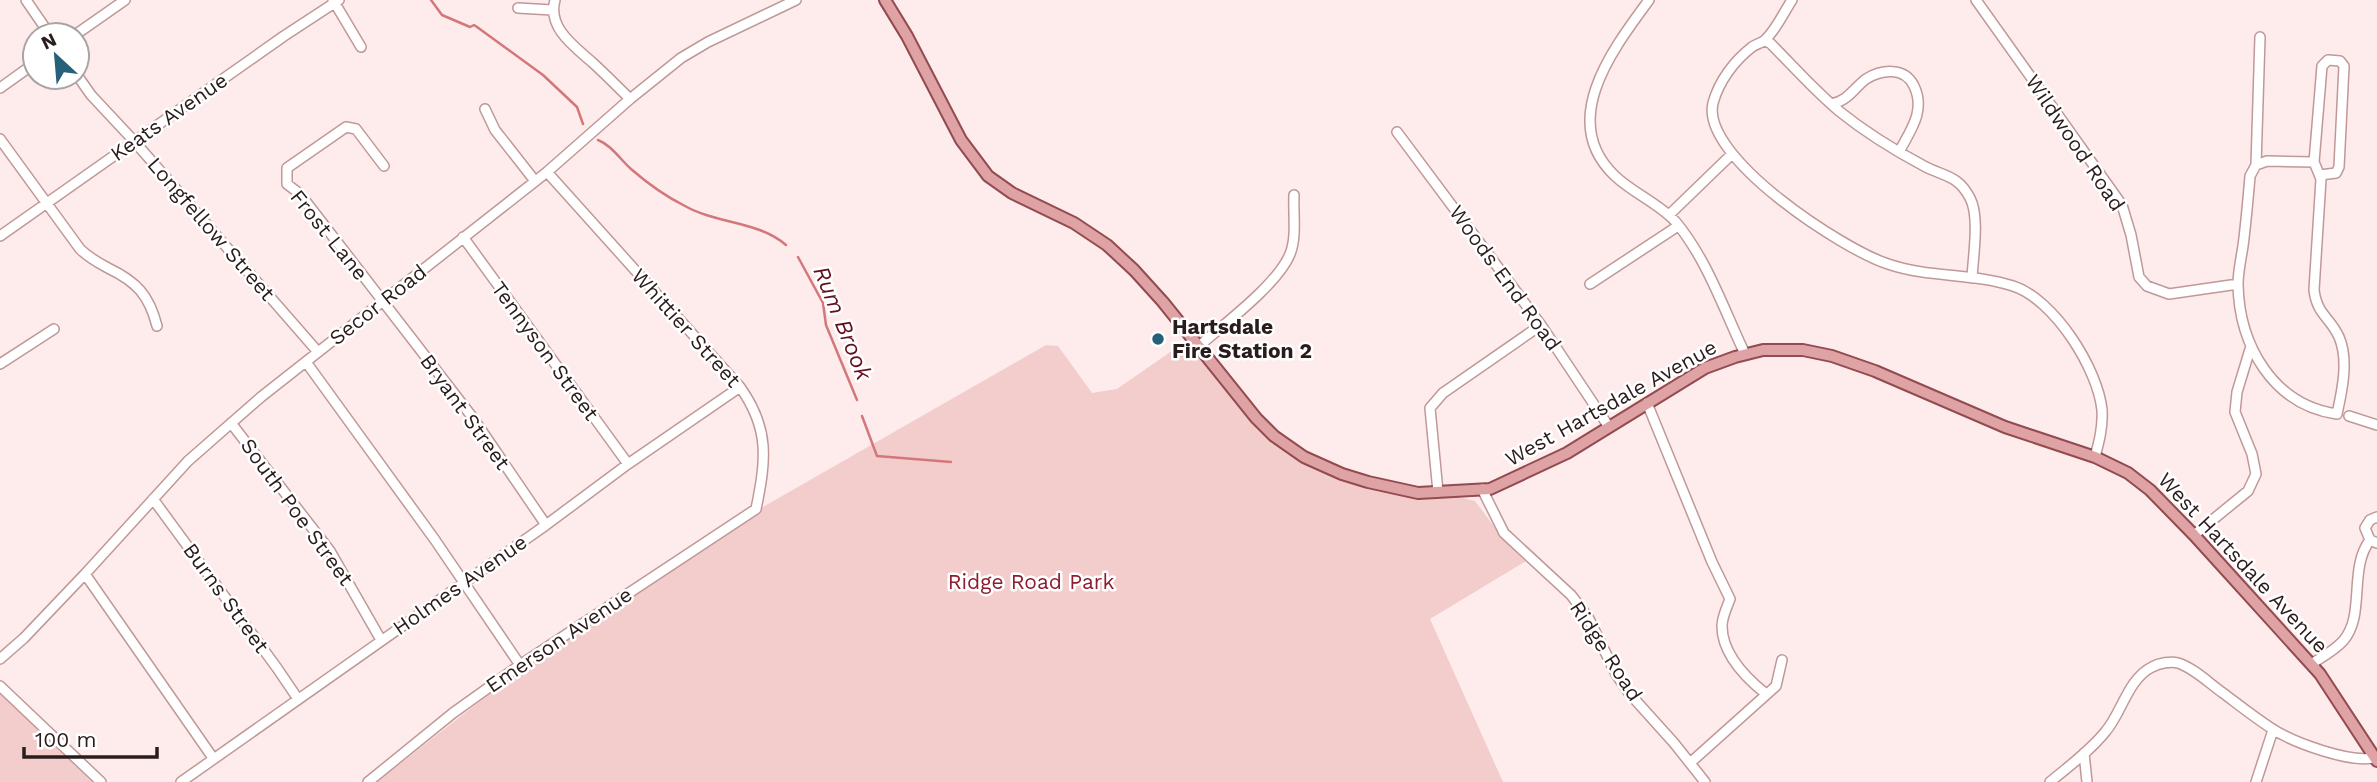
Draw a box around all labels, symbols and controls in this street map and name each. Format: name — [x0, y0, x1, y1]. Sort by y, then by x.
north arrow — [21, 21, 91, 91]
text: N — [37, 28, 60, 55]
street label: Keats Avenue — [105, 67, 232, 166]
street label: Wildwood Road — [2020, 70, 2130, 216]
street label: Longfellow Street — [142, 152, 281, 306]
street label: Frost Lane — [285, 184, 374, 285]
street label: Woods End Road — [1444, 200, 1567, 355]
street label: Secor Road — [324, 259, 431, 350]
water label: Rum Brook — [807, 262, 878, 386]
street label: Whittier Street — [627, 263, 746, 392]
street label: Tennyson Street — [487, 276, 604, 425]
place label: Hartsdale Fire Station 2 — [1172, 314, 1312, 363]
marker: Hartsdale Fire Station 2 — [1150, 331, 1166, 347]
street label: West Hartsdale Avenue — [1501, 334, 1721, 471]
street label: Bryant Street — [415, 349, 516, 475]
street label: South Poe Street — [236, 433, 359, 590]
street label: West Hartsdale Avenue — [2153, 467, 2334, 658]
street label: Holmes Avenue — [388, 529, 532, 640]
street label: Burns Street — [178, 538, 275, 658]
park label: Ridge Road Park — [948, 569, 1114, 594]
street label: Emerson Avenue — [481, 581, 637, 698]
street label: Ridge Road — [1565, 596, 1648, 705]
scale bar — [24, 716, 158, 760]
text: 100 m — [35, 727, 97, 752]

